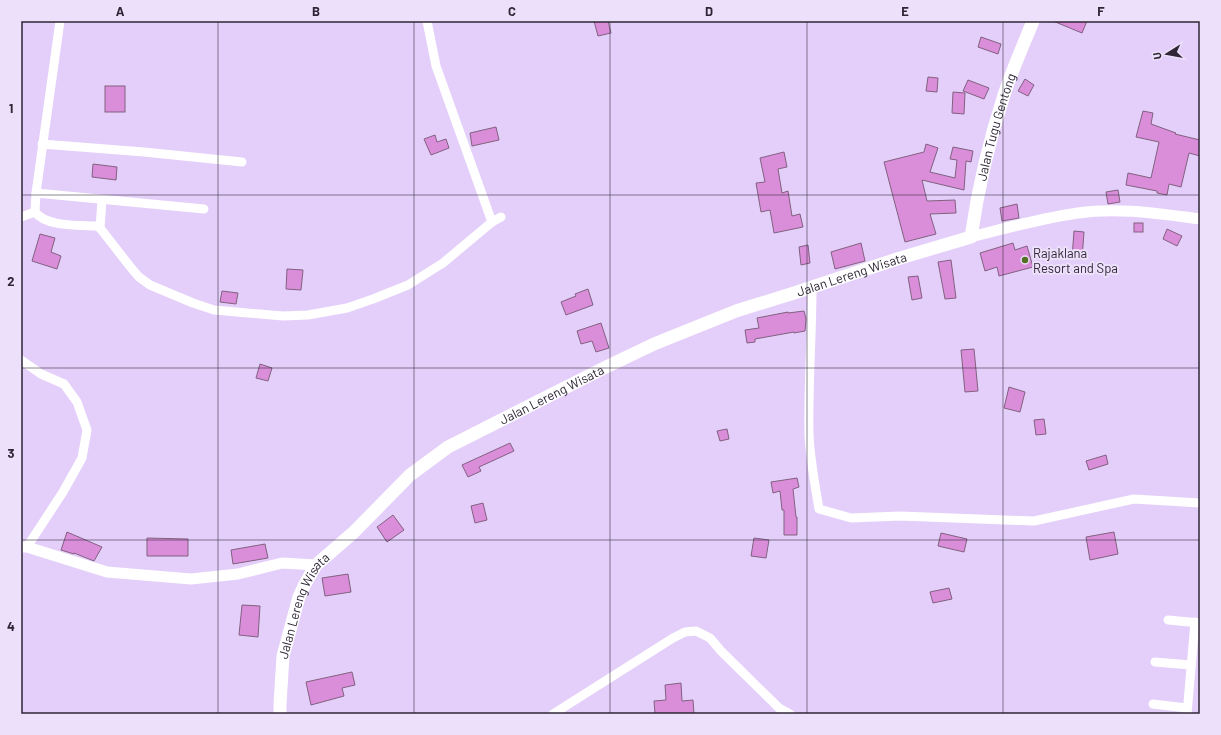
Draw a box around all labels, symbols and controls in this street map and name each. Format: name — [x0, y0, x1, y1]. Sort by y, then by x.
text: A — [116, 3, 125, 19]
text: B — [312, 3, 320, 19]
text: C — [508, 3, 516, 19]
text: D — [705, 3, 713, 19]
text: E — [901, 3, 909, 19]
text: F — [1097, 3, 1105, 19]
north arrow — [1147, 34, 1187, 74]
text: U — [1150, 51, 1164, 61]
street label: Jalan Tugu Gentong — [973, 71, 1019, 182]
text: 1 — [9, 100, 13, 116]
place label: Rajaklana Resort and Spa — [1033, 245, 1118, 276]
street label: Jalan Lereng Wisata — [794, 249, 909, 300]
marker: Rajaklana Resort and Spa — [1020, 255, 1030, 265]
text: 2 — [7, 273, 15, 289]
street label: Jalan Lereng Wisata — [497, 361, 606, 428]
text: 3 — [7, 445, 15, 461]
street label: Jalan Lereng Wisata — [275, 549, 333, 661]
text: 4 — [7, 618, 15, 634]

